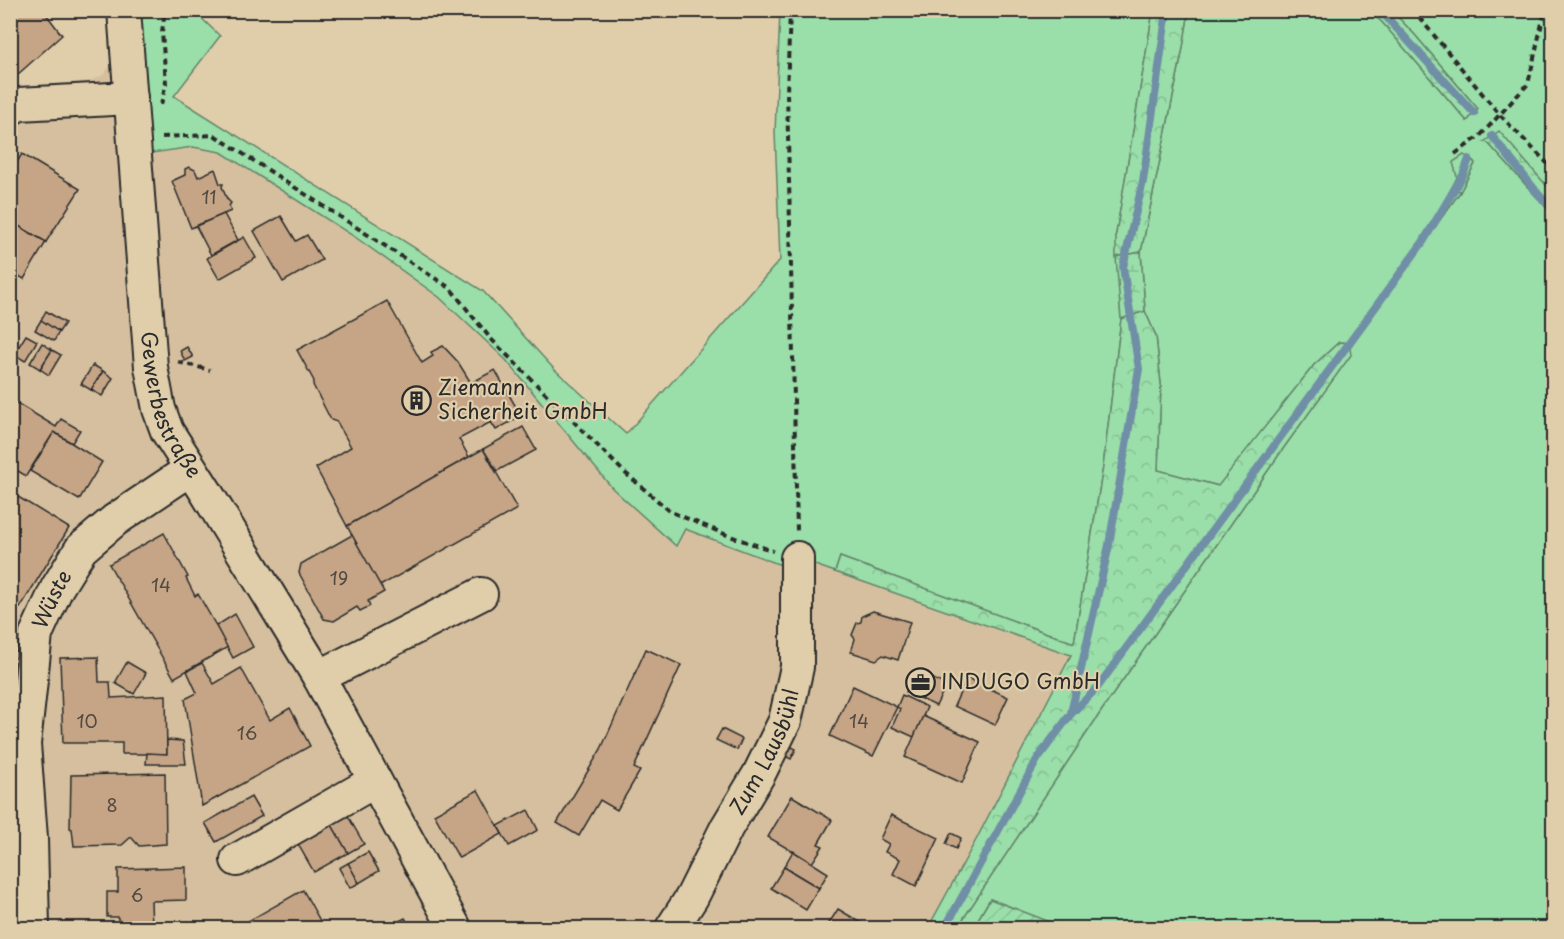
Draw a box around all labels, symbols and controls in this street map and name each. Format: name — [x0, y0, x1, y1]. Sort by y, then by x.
house number: 11 — [201, 183, 217, 210]
street label: Gewerbestraße — [134, 330, 211, 484]
place label: Ziemann Sicherheit GmbH — [438, 370, 608, 426]
building icon: Ziemann Sicherheit GmbH — [401, 384, 433, 416]
street label: Wüste — [23, 563, 79, 634]
house number: 19 — [330, 564, 348, 591]
house number: 14 — [151, 571, 171, 598]
place label: INDUGO GmbH — [941, 664, 1100, 696]
office icon: INDUGO GmbH — [904, 666, 936, 698]
street label: Zum Lausbühl — [720, 685, 806, 820]
house number: 10 — [76, 707, 98, 734]
house number: 14 — [849, 707, 869, 734]
house number: 16 — [237, 719, 257, 746]
house number: 8 — [106, 791, 118, 818]
house number: 6 — [131, 881, 143, 908]

